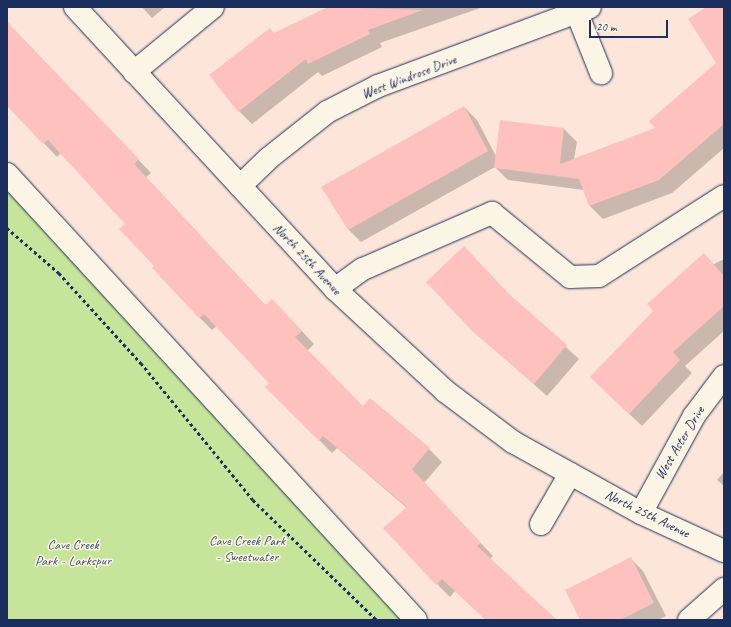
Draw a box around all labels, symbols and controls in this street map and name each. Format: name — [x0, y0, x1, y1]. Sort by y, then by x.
scale bar — [591, 12, 670, 38]
text: 20 m — [596, 19, 616, 35]
street label: West Windrose Drive — [359, 51, 459, 103]
street label: North 25th Avenue — [270, 220, 344, 298]
street label: West Aster Drive — [652, 404, 708, 482]
street label: North 25th Avenue — [602, 486, 692, 542]
park label: Cave Creek Park - Sweetwater — [209, 533, 285, 566]
park label: Cave Creek Park - Larkspur — [35, 537, 111, 570]

